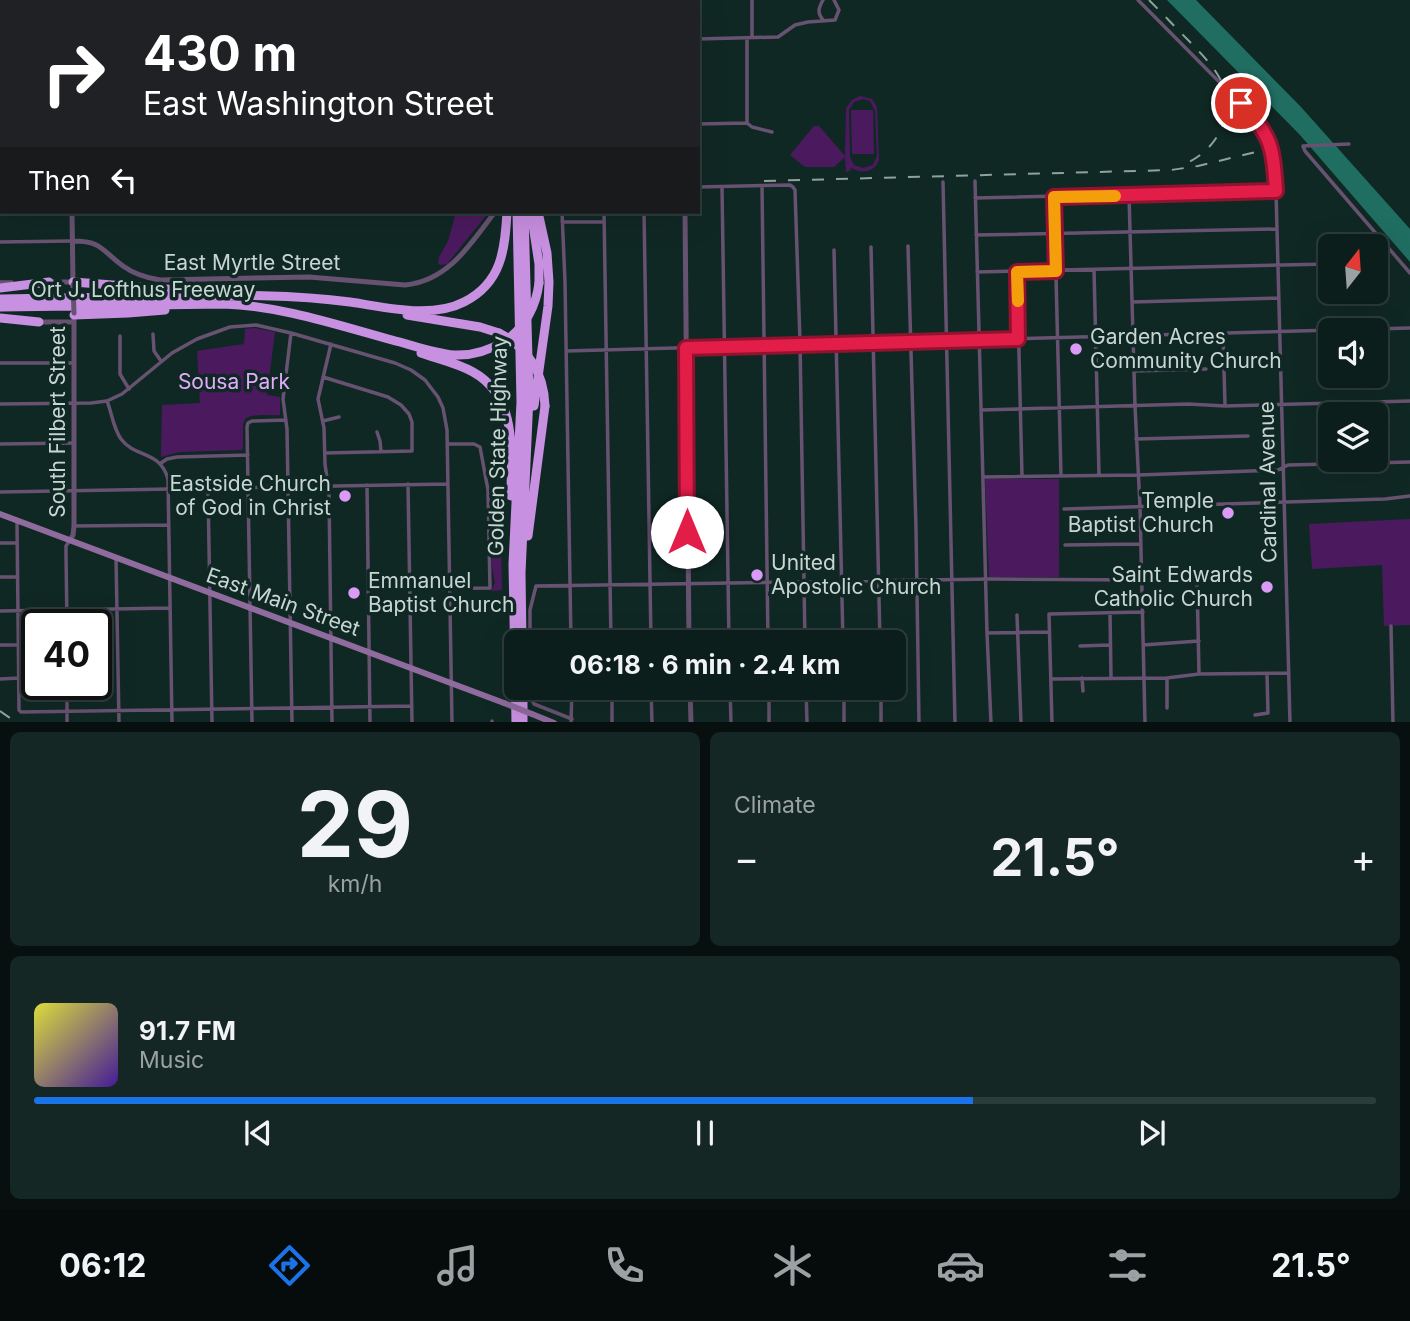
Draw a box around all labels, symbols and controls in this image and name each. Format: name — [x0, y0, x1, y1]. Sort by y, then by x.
text: 430 m — [143, 24, 297, 83]
icon: right — [28, 28, 119, 119]
pin — [1211, 73, 1271, 133]
text: East Washington Street — [143, 84, 494, 123]
icon: arrive — [1222, 84, 1260, 122]
icon: left — [105, 161, 143, 199]
text: Then — [28, 165, 91, 196]
north arrow — [1318, 234, 1388, 304]
map controls — [1318, 234, 1388, 472]
street label: East Myrtle Street — [164, 250, 341, 275]
street label: Ort J. Lofthus Freeway — [31, 277, 255, 302]
button: sound — [1318, 318, 1388, 388]
place label: Garden Acres Community Church — [1090, 324, 1282, 373]
street label: South Filbert Street — [45, 326, 70, 518]
street label: Golden State Highway — [483, 335, 512, 556]
marker: Garden Acres Community Church — [1068, 341, 1084, 357]
park label: Sousa Park — [178, 369, 291, 394]
street label: Cardinal Avenue — [1254, 401, 1281, 563]
button: layers — [1318, 402, 1388, 472]
place label: Eastside Church of God in Christ — [170, 471, 331, 520]
marker: Eastside Church of God in Christ — [337, 488, 353, 504]
place label: Temple Baptist Church — [1068, 488, 1214, 537]
position arrow — [650, 495, 724, 569]
marker: Temple Baptist Church — [1220, 505, 1236, 521]
place label: United Apostolic Church — [771, 550, 942, 599]
street label: East Main Street — [203, 562, 364, 641]
place label: Saint Edwards Catholic Church — [1094, 562, 1253, 611]
marker: United Apostolic Church — [749, 567, 765, 583]
place label: Emmanuel Baptist Church — [368, 568, 514, 617]
marker: Saint Edwards Catholic Church — [1259, 579, 1275, 595]
marker: Emmanuel Baptist Church — [346, 585, 362, 601]
speed limit sign: 40 — [21, 609, 112, 700]
text: 06:18 · 6 min · 2.4 km — [570, 649, 840, 680]
text: 29 — [297, 769, 413, 879]
text: Climate — [734, 791, 816, 819]
text: 21.5° — [990, 826, 1120, 889]
text: − — [734, 835, 759, 881]
text: + — [1351, 835, 1376, 881]
text: km/h — [328, 870, 382, 898]
text: 91.7 FM — [139, 1015, 236, 1046]
text: Music — [139, 1046, 204, 1074]
icon: previous — [239, 1114, 277, 1152]
icon: pause — [686, 1114, 724, 1152]
icon: next — [1133, 1114, 1171, 1152]
icon: directions — [265, 1241, 314, 1290]
icon: music — [433, 1241, 482, 1290]
icon: phone — [600, 1241, 649, 1290]
icon: climate — [768, 1241, 817, 1290]
icon: car — [936, 1241, 985, 1290]
icon: filters — [1103, 1241, 1152, 1290]
text: 06:12 — [59, 1246, 146, 1285]
text: 21.5° — [1271, 1246, 1351, 1285]

